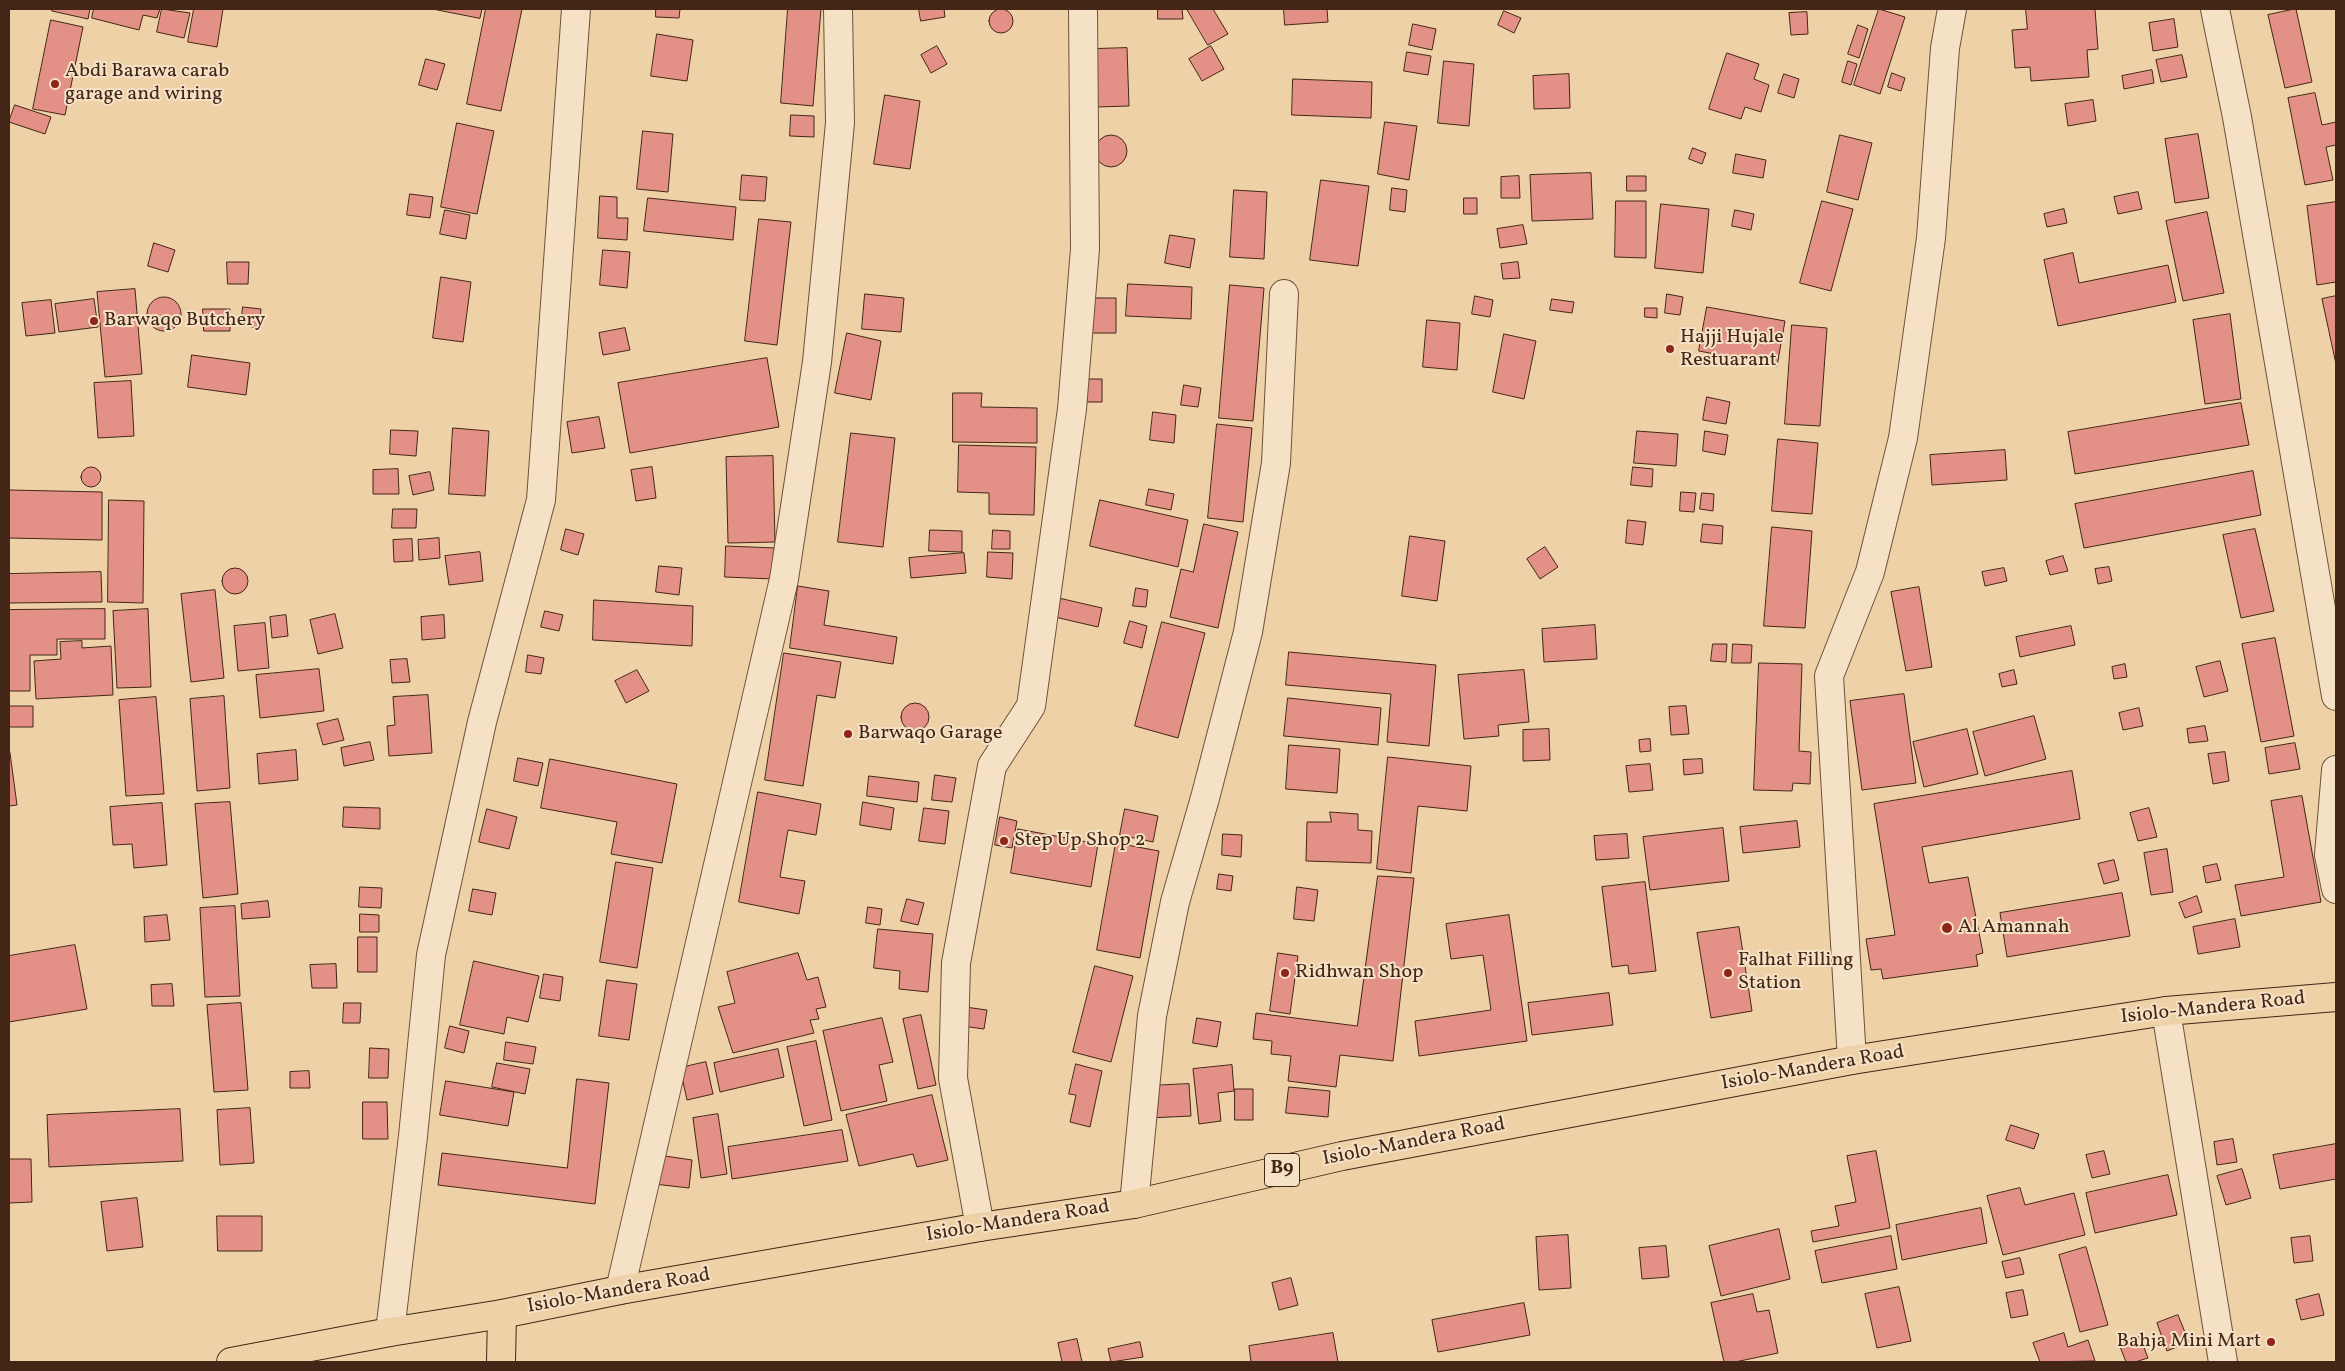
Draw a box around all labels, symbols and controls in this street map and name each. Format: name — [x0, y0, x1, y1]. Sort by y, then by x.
place label: Abdi Barawa carab garage and wiring — [65, 60, 229, 107]
marker: Abdi Barawa carab garage and wiring — [49, 78, 61, 90]
place label: Barwaqo Butchery — [104, 309, 265, 333]
marker: Barwaqo Butchery — [88, 315, 100, 327]
place label: Hajji Hujale Restuarant — [1680, 326, 1784, 373]
marker: Hajji Hujale Restuarant — [1664, 343, 1676, 355]
place label: Barwaqo Garage — [858, 722, 1002, 746]
marker: Barwaqo Garage — [842, 728, 854, 740]
place label: Step Up Shop 2 — [1014, 829, 1146, 853]
marker: Step Up Shop 2 — [998, 835, 1010, 847]
place label: Al Amannah — [1958, 916, 2070, 940]
marker: Al Amannah — [1940, 921, 1954, 935]
place label: Falhat Filling Station — [1738, 949, 1854, 996]
place label: Ridhwan Shop — [1295, 961, 1424, 985]
marker: Ridhwan Shop — [1279, 967, 1291, 979]
marker: Falhat Filling Station — [1722, 967, 1734, 979]
street label: Isiolo-Mandera Road — [2120, 987, 2306, 1031]
street label: Isiolo-Mandera Road — [1720, 1041, 1906, 1097]
street label: Isiolo-Mandera Road — [1321, 1114, 1507, 1172]
road number: B9 — [1264, 1154, 1300, 1186]
street label: Isiolo-Mandera Road — [925, 1196, 1111, 1248]
street label: Isiolo-Mandera Road — [526, 1264, 712, 1320]
place label: Bahja Mini Mart — [2116, 1330, 2261, 1354]
marker: Bahja Mini Mart — [2265, 1336, 2277, 1348]

